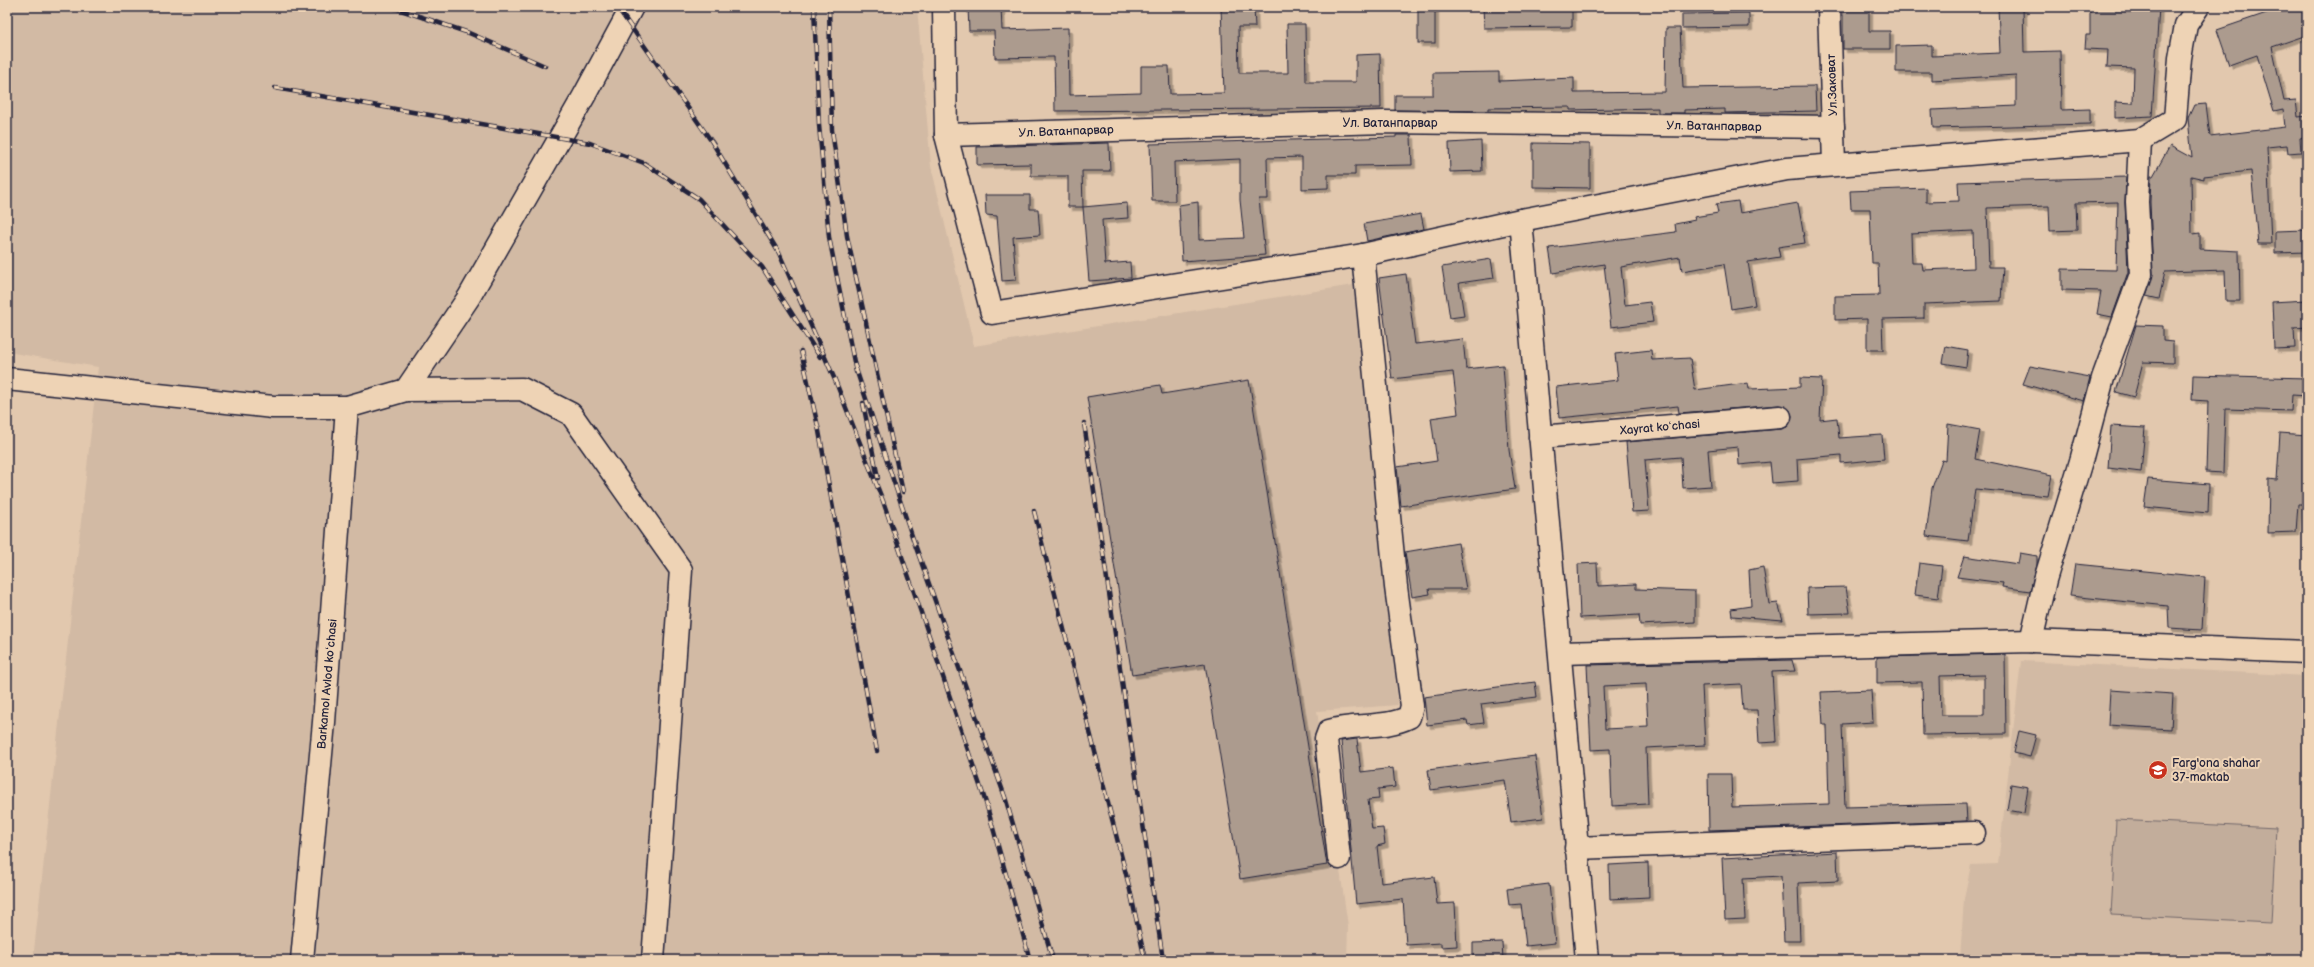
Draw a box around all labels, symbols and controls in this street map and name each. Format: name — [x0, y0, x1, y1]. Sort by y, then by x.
street label: Ул.Заковат — [1824, 53, 1841, 116]
street label: Ул. Ватанпарвар — [1342, 116, 1438, 131]
street label: Ул. Ватанпарвар — [1666, 118, 1762, 135]
street label: Ул. Ватанпарвар — [1018, 122, 1114, 141]
street label: Xayrat koʻchasi — [1618, 417, 1701, 439]
street label: Barkamol Аvlod koʻchasi — [314, 618, 341, 750]
place label: Farg'ona shahar 37-maktab — [2172, 756, 2261, 785]
school or university icon: Farg'ona shahar 37-maktab — [2147, 759, 2169, 781]

